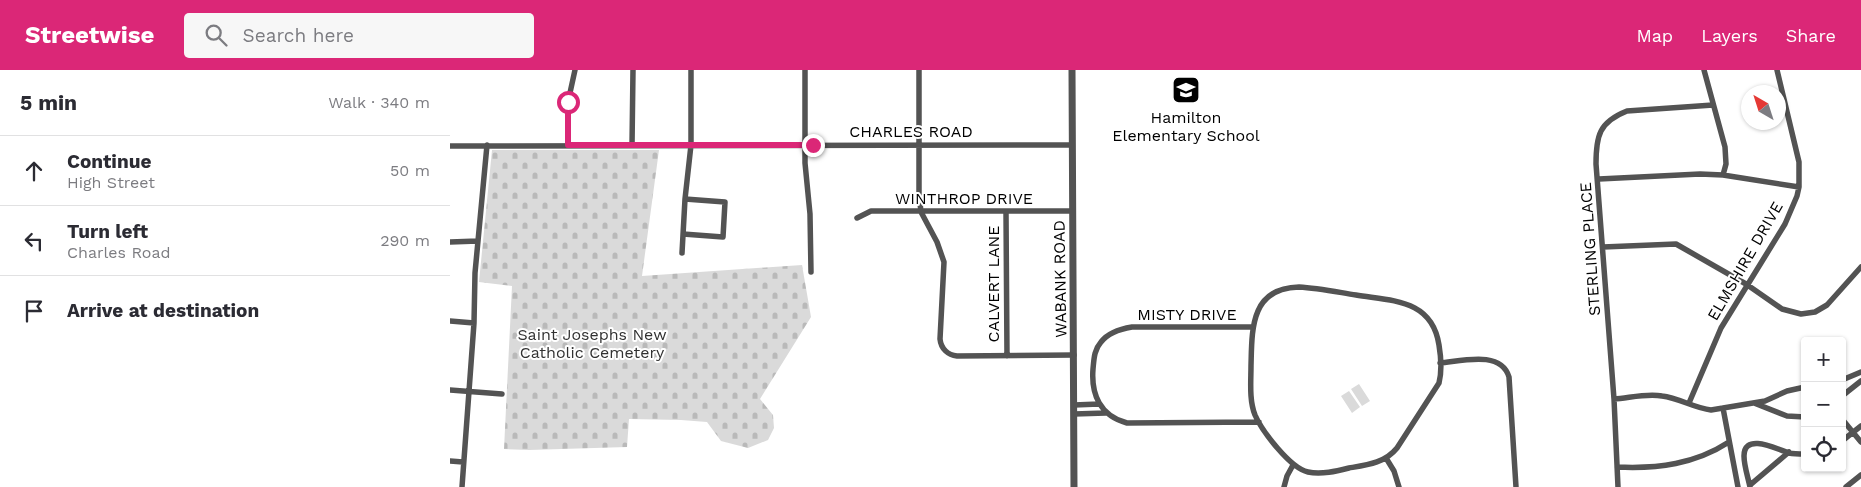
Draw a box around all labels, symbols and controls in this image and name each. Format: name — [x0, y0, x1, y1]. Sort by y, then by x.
search box — [184, 13, 534, 58]
text: Streetwise — [25, 21, 154, 49]
icon: search — [202, 21, 230, 49]
text: Search here — [242, 24, 354, 47]
text: Map — [1636, 25, 1673, 46]
text: Layers — [1701, 25, 1758, 46]
text: Share — [1786, 25, 1836, 46]
school or university icon: Hamilton Elementary School — [1171, 75, 1201, 105]
north arrow — [1741, 85, 1786, 130]
text: 5 min — [20, 90, 77, 115]
route start — [557, 91, 580, 114]
text: Walk · 340 m — [328, 93, 430, 112]
place label: Hamilton Elementary School — [1112, 108, 1260, 145]
street label: CHARLES ROAD — [849, 122, 973, 141]
route end — [802, 134, 825, 157]
text: Continue — [67, 150, 151, 173]
icon: ahead — [20, 157, 48, 185]
text: 50 m — [390, 161, 430, 180]
text: High Street — [67, 173, 155, 192]
street label: STERLING PLACE — [1576, 181, 1604, 317]
street label: WINTHROP DRIVE — [895, 189, 1033, 208]
street label: ELMSHIRE DRIVE — [1703, 198, 1787, 324]
text: Turn left — [67, 220, 148, 243]
street label: WABANK ROAD — [1049, 220, 1071, 338]
street label: CALVERT LANE — [984, 225, 1003, 343]
icon: left — [20, 227, 48, 255]
text: 290 m — [380, 231, 430, 250]
text: Charles Road — [67, 243, 171, 262]
icon: arrive — [20, 297, 48, 325]
text: Arrive at destination — [67, 299, 259, 322]
street label: MISTY DRIVE — [1137, 305, 1237, 324]
park label: Saint Josephs New Catholic Cemetery — [517, 325, 667, 362]
map controls — [1801, 337, 1846, 472]
button: + — [1801, 337, 1846, 382]
button: − — [1801, 382, 1846, 427]
button: locate — [1801, 427, 1846, 472]

